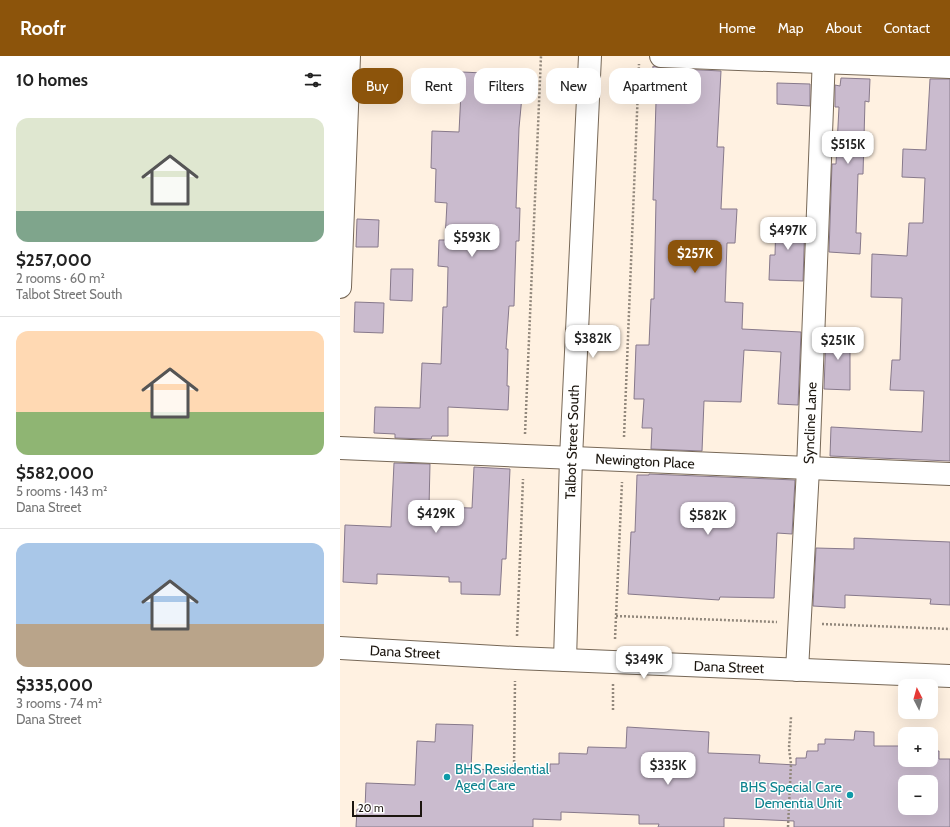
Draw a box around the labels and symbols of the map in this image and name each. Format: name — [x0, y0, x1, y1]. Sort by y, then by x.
pin: $515K — [820, 131, 876, 165]
pin: $497K — [760, 217, 816, 251]
pin: $593K — [444, 224, 500, 258]
pin: $257K — [667, 240, 723, 274]
pin: $382K — [565, 325, 621, 359]
pin: $251K — [810, 327, 866, 361]
street label: Syncline Lane — [800, 382, 820, 464]
street label: Talbot Street South — [561, 384, 583, 500]
street label: Newington Place — [595, 449, 695, 473]
pin: $429K — [408, 500, 464, 534]
pin: $582K — [680, 502, 736, 536]
street label: Dana Street — [369, 641, 441, 663]
pin: $349K — [616, 646, 672, 680]
street label: Dana Street — [693, 657, 765, 677]
north arrow — [898, 679, 938, 719]
pin: $335K — [640, 752, 696, 786]
place label: BHS Residential Aged Care — [455, 760, 550, 794]
marker: BHS Residential Aged Care — [442, 772, 452, 782]
place label: BHS Special Care Dementia Unit — [740, 778, 842, 812]
marker: BHS Special Care Dementia Unit — [845, 790, 855, 800]
scale bar — [352, 799, 422, 818]

